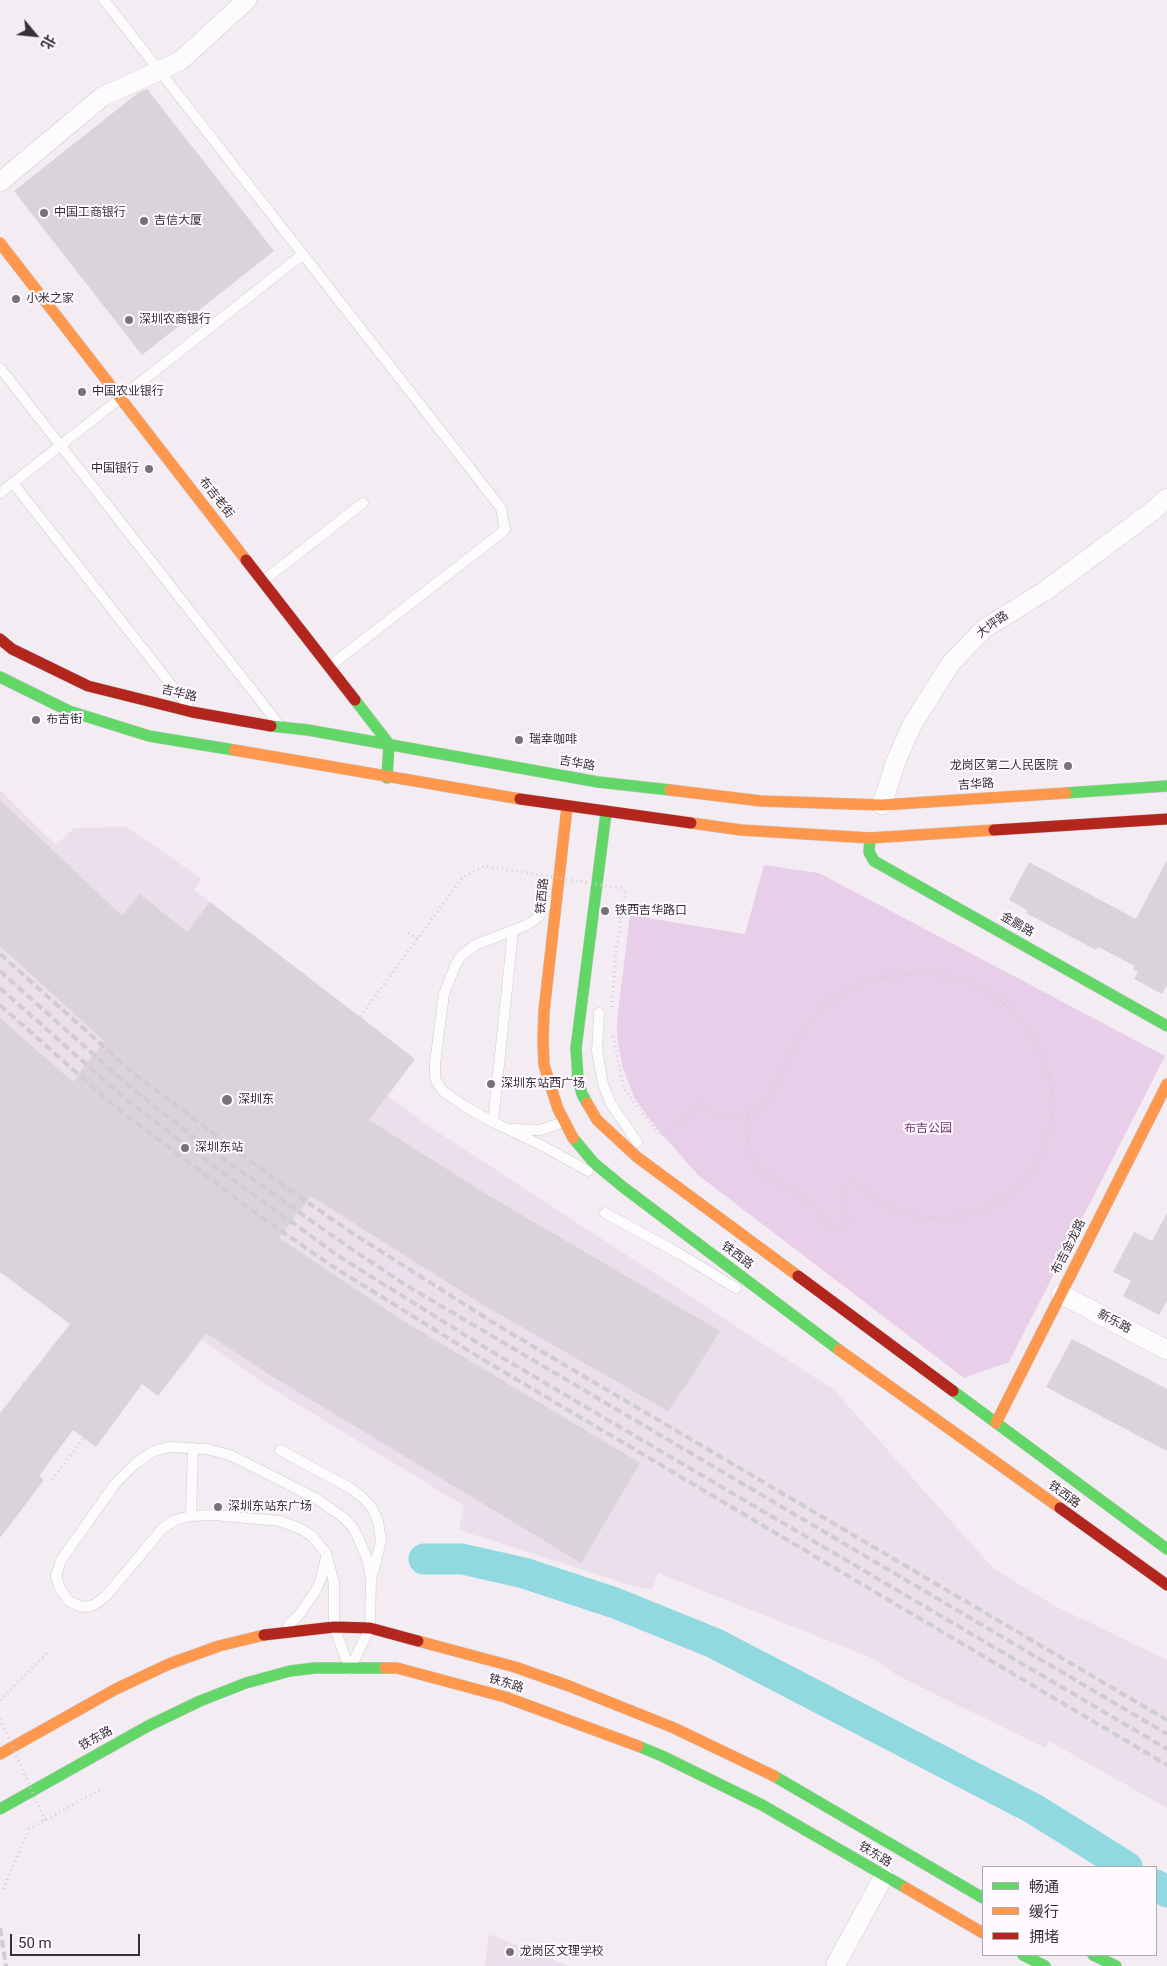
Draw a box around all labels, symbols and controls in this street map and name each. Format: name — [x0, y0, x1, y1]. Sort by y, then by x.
north arrow — [10, 10, 60, 60]
text: 北 — [38, 32, 59, 52]
place label: 中国工商银行 — [54, 206, 126, 220]
marker: 中国工商银行 — [38, 207, 50, 219]
place label: 吉信大厦 — [154, 214, 202, 228]
marker: 吉信大厦 — [138, 215, 150, 227]
place label: 小米之家 — [26, 292, 74, 306]
marker: 小米之家 — [10, 293, 22, 305]
place label: 深圳农商银行 — [139, 313, 211, 327]
marker: 深圳农商银行 — [123, 314, 135, 326]
place label: 中国农业银行 — [92, 385, 164, 399]
marker: 中国农业银行 — [76, 386, 88, 398]
place label: 中国银行 — [91, 462, 139, 476]
marker: 中国银行 — [143, 463, 155, 475]
street label: 布吉老街 — [196, 475, 236, 521]
street label: 大坪路 — [974, 609, 1012, 641]
street label: 吉华路 — [160, 683, 198, 705]
place label: 布吉街 — [46, 713, 82, 727]
marker: 布吉街 — [30, 714, 42, 726]
place label: 瑞幸咖啡 — [529, 733, 577, 747]
marker: 瑞幸咖啡 — [513, 734, 525, 746]
street label: 吉华路 — [558, 754, 596, 774]
place label: 龙岗区第二人民医院 — [950, 759, 1058, 773]
marker: 龙岗区第二人民医院 — [1062, 760, 1074, 772]
street label: 吉华路 — [958, 777, 994, 793]
street label: 铁西路 — [534, 877, 552, 915]
place label: 铁西吉华路口 — [615, 904, 687, 918]
marker: 铁西吉华路口 — [599, 905, 611, 917]
street label: 金鹏路 — [998, 910, 1036, 940]
place label: 深圳东站西广场 — [501, 1077, 585, 1091]
marker: 深圳东站西广场 — [485, 1078, 497, 1090]
marker: 深圳东 — [220, 1093, 234, 1107]
place label: 深圳东 — [238, 1093, 274, 1107]
park label: 布吉公园 — [904, 1122, 952, 1136]
place label: 深圳东站 — [195, 1141, 243, 1155]
marker: 深圳东站 — [179, 1142, 191, 1154]
street label: 布吉金龙路 — [1049, 1217, 1089, 1277]
street label: 铁西路 — [718, 1239, 756, 1273]
street label: 新乐路 — [1095, 1307, 1133, 1337]
street label: 铁西路 — [1045, 1479, 1083, 1511]
place label: 深圳东站东广场 — [228, 1500, 312, 1514]
marker: 深圳东站东广场 — [212, 1501, 224, 1513]
street label: 铁东路 — [487, 1672, 525, 1696]
street label: 铁东路 — [77, 1724, 115, 1754]
street label: 铁东路 — [856, 1840, 894, 1870]
legend — [982, 1866, 1157, 1956]
text: 畅通 — [1029, 1878, 1059, 1896]
text: 缓行 — [1029, 1903, 1059, 1921]
scale bar — [12, 1924, 142, 1956]
text: 拥堵 — [1029, 1928, 1059, 1946]
text: 50 m — [18, 1934, 52, 1952]
place label: 龙岗区文理学校 — [520, 1945, 604, 1959]
marker: 龙岗区文理学校 — [504, 1946, 516, 1958]

